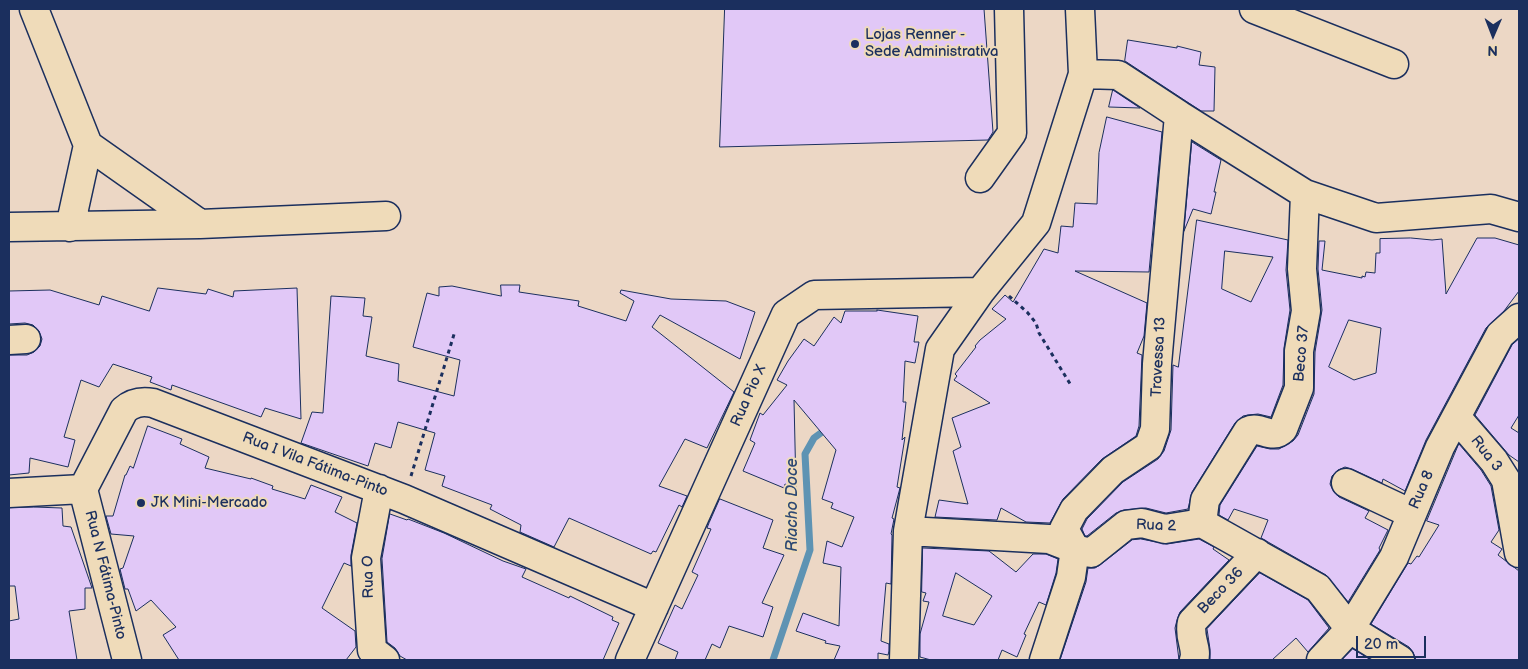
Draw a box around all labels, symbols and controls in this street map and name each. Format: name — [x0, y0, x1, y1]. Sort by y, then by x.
north arrow — [1468, 10, 1518, 60]
place label: Lojas Renner - Sede Administrativa — [865, 26, 999, 61]
marker: Lojas Renner - Sede Administrativa — [849, 38, 861, 50]
text: N — [1487, 42, 1498, 59]
street label: Travessa 13 — [1148, 316, 1170, 398]
street label: Beco 37 — [1291, 325, 1313, 383]
street label: Rua Pio X — [727, 362, 771, 430]
street label: Rua I Vila Fátima-Pinto — [240, 429, 390, 501]
street label: Rua 3 — [1466, 432, 1506, 476]
water label: Riacho Doce — [783, 458, 803, 552]
street label: Rua 8 — [1406, 468, 1438, 512]
place label: JK Mini-Mercado — [151, 494, 267, 512]
marker: JK Mini-Mercado — [135, 497, 147, 509]
street label: Rua N Fátima-Pinto — [80, 509, 130, 641]
street label: Rua 2 — [1135, 516, 1177, 536]
street label: Rua O — [360, 555, 378, 599]
street label: Beco 36 — [1194, 564, 1248, 618]
scale bar — [1358, 626, 1428, 658]
text: 20 m — [1364, 635, 1398, 654]

